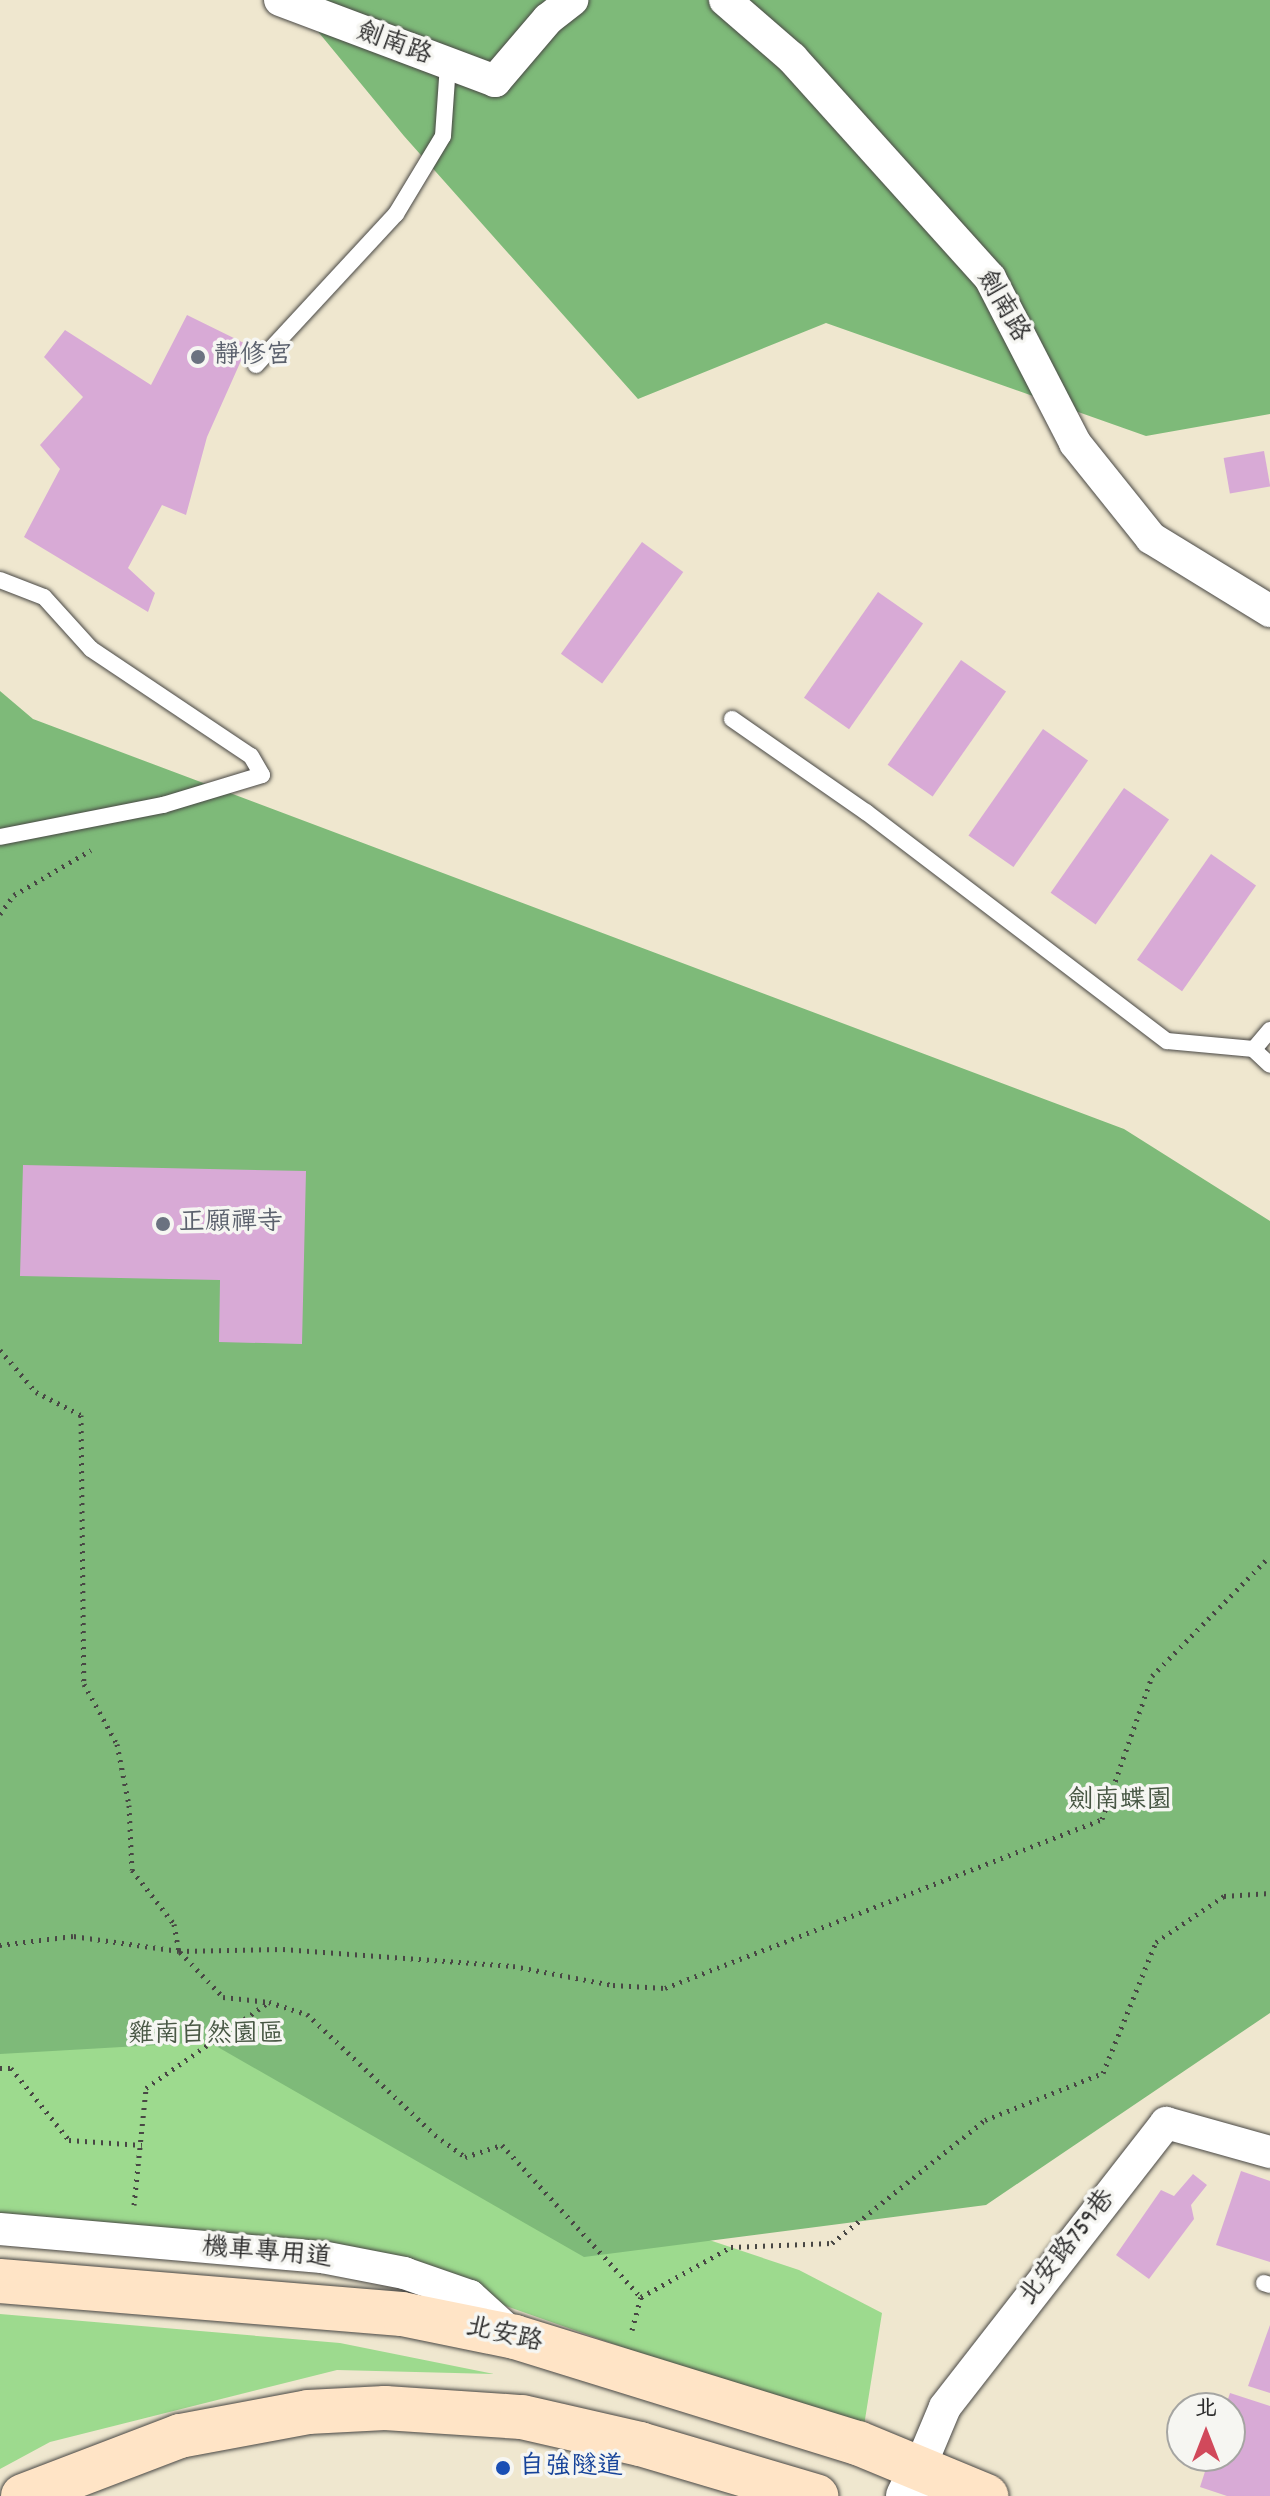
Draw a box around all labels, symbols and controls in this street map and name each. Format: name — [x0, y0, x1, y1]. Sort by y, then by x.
street label: 劍南路 — [352, 17, 436, 73]
street label: 劍南路 — [969, 265, 1035, 349]
place label: 靜修宮 — [214, 341, 292, 373]
marker: 靜修宮 — [189, 348, 207, 366]
place label: 正願禪寺 — [179, 1208, 283, 1240]
marker: 正願禪寺 — [154, 1215, 172, 1233]
park label: 劍南蝶園 — [1068, 1786, 1172, 1818]
park label: 雞南自然園區 — [128, 2020, 284, 2052]
street label: 北安路759巷 — [1013, 2184, 1123, 2312]
street label: 機車專用道 — [201, 2233, 333, 2275]
street label: 北安路 — [462, 2312, 546, 2360]
north arrow — [1166, 2392, 1246, 2472]
text: 北 — [1195, 2394, 1217, 2425]
place label: 自強隧道 — [519, 2452, 623, 2484]
marker: 自強隧道 — [494, 2459, 512, 2477]

